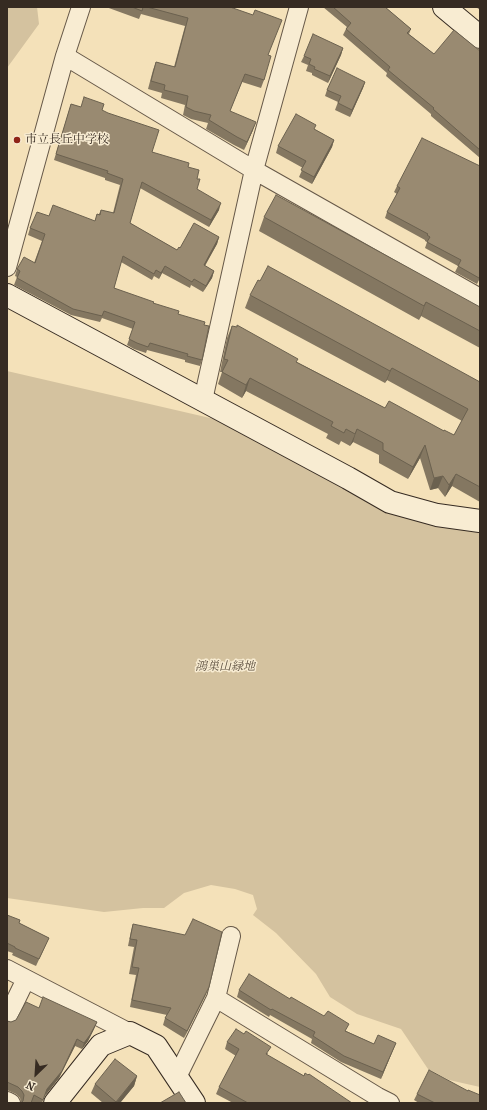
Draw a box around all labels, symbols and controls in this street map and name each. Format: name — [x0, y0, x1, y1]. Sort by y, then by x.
place label: 市立長丘中学校 — [25, 133, 109, 147]
marker: 市立長丘中学校 — [12, 135, 22, 145]
park label: 鴻巣山緑地 — [195, 660, 255, 674]
north arrow — [16, 1054, 56, 1094]
text: N — [24, 1078, 37, 1093]

